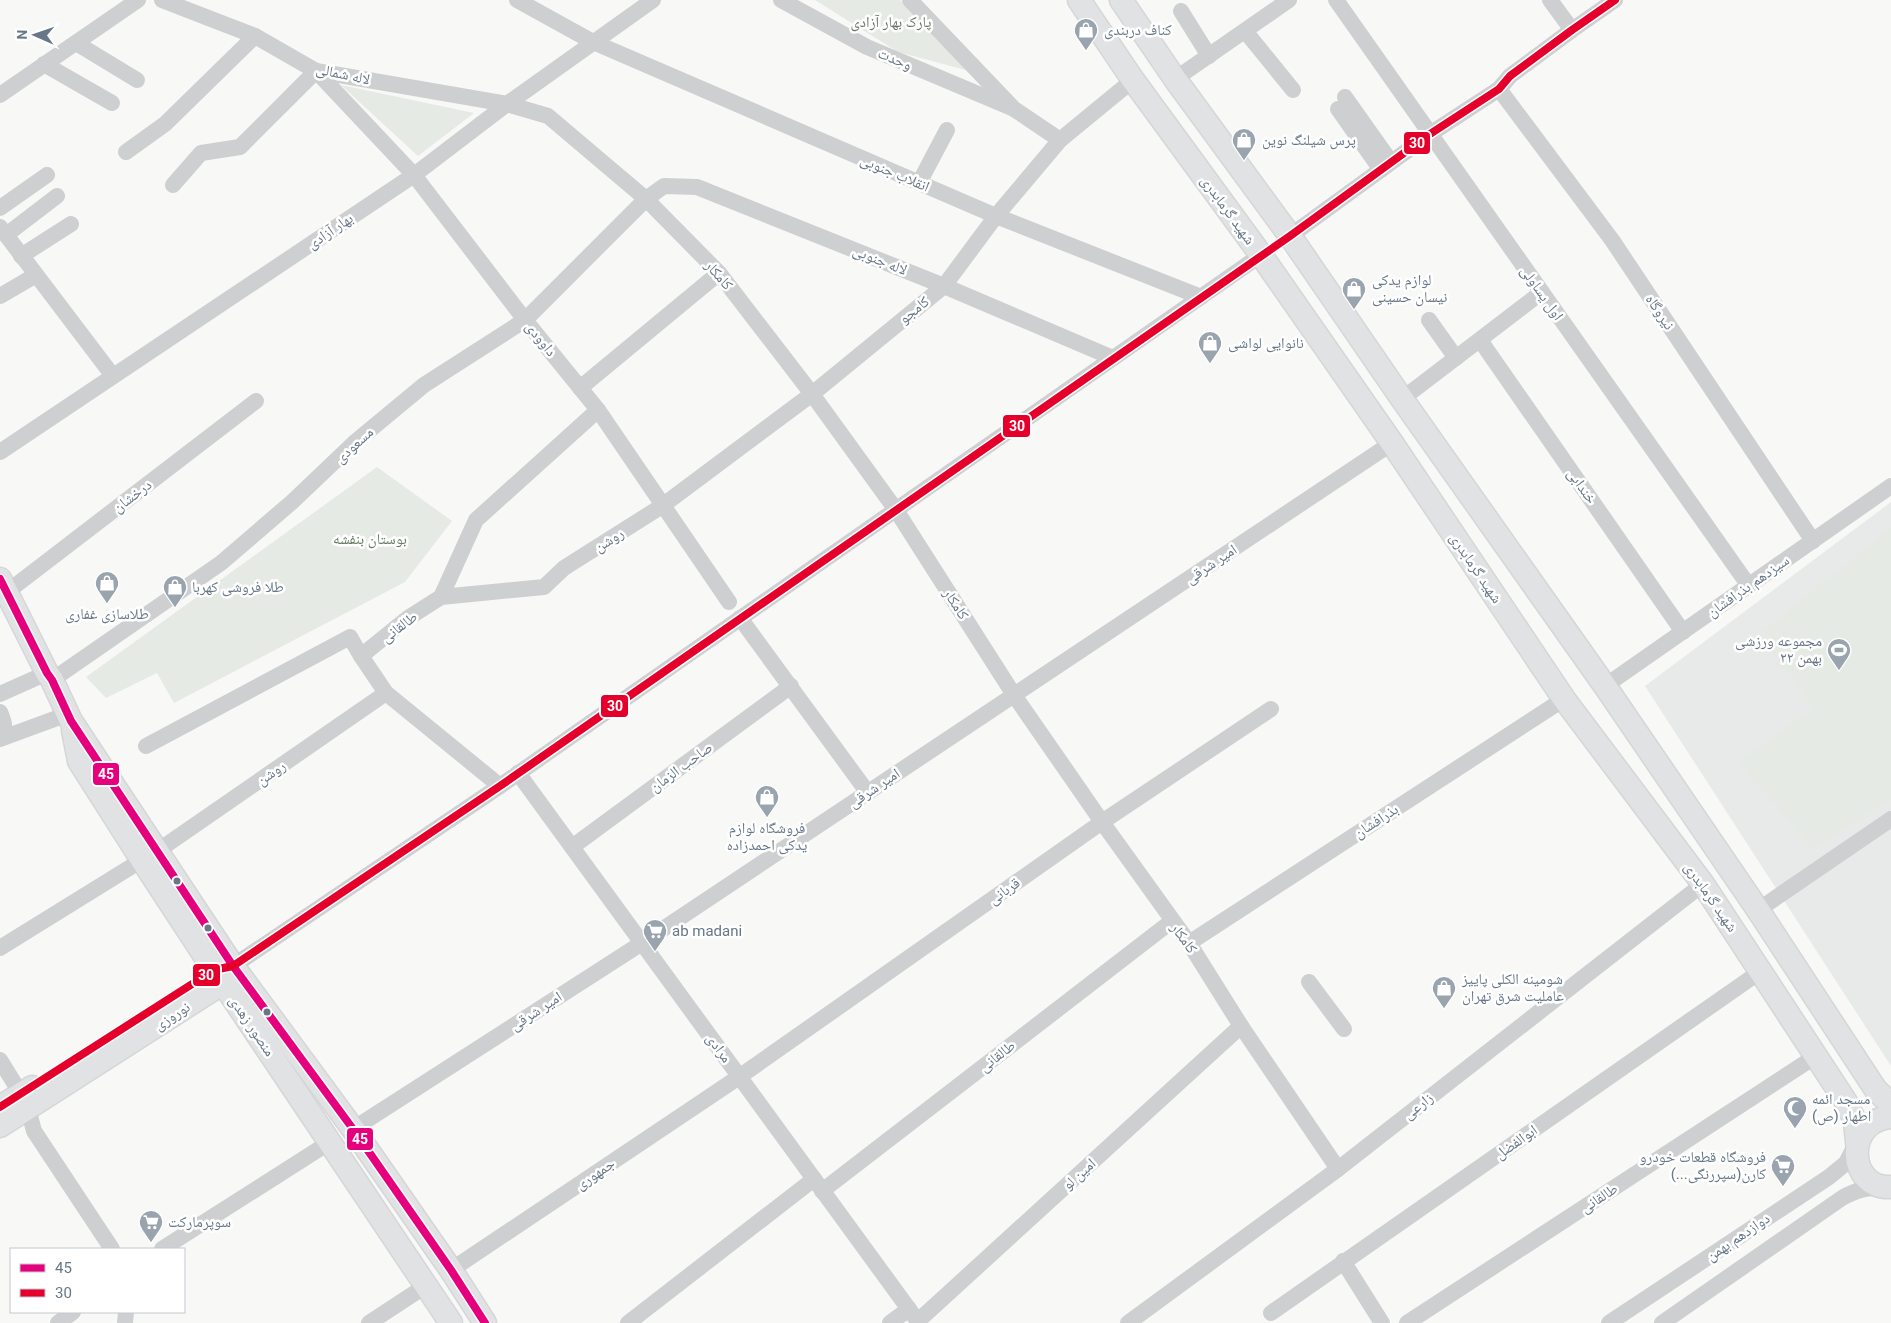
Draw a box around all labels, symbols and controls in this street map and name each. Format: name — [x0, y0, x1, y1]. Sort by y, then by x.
north arrow — [10, 10, 60, 60]
park label: پارک بهار آزادی — [851, 13, 931, 32]
shop icon: کناف دربندی — [1073, 17, 1099, 51]
place label: کناف دربندی — [1104, 21, 1172, 40]
text: N — [14, 29, 30, 40]
street label: وحدت — [875, 44, 915, 74]
street label: لاله شمالی — [314, 60, 372, 89]
shop icon: پرس شیلنگ نوین — [1231, 127, 1257, 161]
place label: پرس شیلنگ نوین — [1262, 131, 1356, 150]
line badge: 30 — [1403, 131, 1431, 155]
text: 30 — [1409, 135, 1425, 151]
street label: انقلاب جنوبی — [857, 150, 932, 197]
street label: شهید گرمابدری — [1196, 172, 1259, 249]
street label: بهار آزادی — [304, 209, 357, 254]
street label: لاله جنوبی — [850, 241, 910, 280]
street label: کامکار — [701, 256, 737, 293]
street label: اول یساولی — [1516, 262, 1567, 324]
place label: لوازم یدکی نیسان حسینی — [1372, 271, 1447, 307]
shop icon: لوازم یدکی نیسان حسینی — [1341, 276, 1367, 310]
street label: نیروگاه — [1642, 291, 1678, 333]
street label: کامجو — [895, 292, 933, 328]
street label: داوودی — [521, 318, 560, 361]
shop icon: نانوایی لواشی — [1197, 330, 1223, 364]
place label: نانوایی لواشی — [1228, 334, 1304, 353]
line badge: 30 — [1002, 414, 1031, 438]
text: 30 — [1009, 418, 1025, 434]
street label: مسعودی — [331, 423, 378, 468]
street label: خندابی — [1563, 465, 1601, 508]
street label: درخشان — [109, 476, 156, 517]
street label: روشن — [591, 524, 628, 557]
street label: شهید گرمابدری — [1445, 529, 1506, 607]
park label: بوستان بنفشه — [333, 530, 407, 549]
street label: امیر شرقی — [1182, 540, 1241, 589]
street label: سیزدهم بذرافشان — [1703, 551, 1793, 622]
shop icon: طلاسازی غفاری — [94, 570, 120, 604]
shop icon: طلا فروشی کهربا — [162, 574, 188, 608]
place label: طلا فروشی کهربا — [192, 578, 284, 597]
street label: کامکار — [939, 584, 973, 623]
place label: طلاسازی غفاری — [65, 605, 149, 624]
street label: طالقانی — [377, 607, 421, 647]
place label: مجموعه ورزشی ۲۲ بهمن — [1735, 632, 1822, 668]
sports icon: مجموعه ورزشی ۲۲ بهمن — [1826, 637, 1852, 671]
line badge: 30 — [600, 694, 629, 718]
text: 30 — [607, 698, 623, 714]
street label: صاحب الزمان — [646, 738, 717, 797]
street label: روشن — [253, 756, 290, 790]
line badge: 45 — [92, 762, 120, 786]
street label: امیر شرقی — [845, 764, 904, 813]
text: 45 — [98, 766, 114, 782]
shop icon: فروشگاه لوازم یدکی احمدزاده — [754, 784, 780, 818]
street label: بذرافشان — [1350, 800, 1402, 843]
place label: فروشگاه لوازم یدکی احمدزاده — [727, 819, 808, 855]
street label: شهید گرمابدری — [1680, 859, 1742, 936]
street label: قربانی — [985, 874, 1024, 909]
unlabelled marker — [172, 876, 182, 886]
supermarket icon: ab madani — [642, 918, 668, 952]
street label: کامکار — [1166, 918, 1201, 957]
place label: ab madani — [672, 922, 742, 940]
unlabelled marker — [203, 923, 213, 933]
line badge: 30 — [192, 963, 221, 987]
text: 30 — [198, 967, 214, 983]
place label: شومینه الکلی پاییز عاملیت شرق تهران — [1461, 970, 1564, 1006]
shop icon: شومینه الکلی پاییز عاملیت شرق تهران — [1431, 975, 1457, 1009]
street label: امیر شرقی — [507, 988, 566, 1035]
street label: منصور زهدی — [224, 992, 279, 1060]
street label: نوروزی — [151, 998, 194, 1035]
unlabelled marker — [262, 1007, 272, 1017]
street label: مرادی — [702, 1030, 736, 1067]
street label: طالقانی — [975, 1036, 1019, 1076]
street label: زارعی — [1399, 1089, 1437, 1124]
place label: مسجد ائمه اطهار (ص) — [1812, 1090, 1871, 1126]
mosque icon: مسجد ائمه اطهار (ص) — [1782, 1095, 1808, 1129]
street label: ابوالفضل — [1491, 1121, 1541, 1164]
line badge: 45 — [346, 1127, 374, 1151]
text: 45 — [352, 1131, 368, 1147]
place label: فروشگاه قطعات خودرو کارن(سپررنگی...) — [1640, 1148, 1766, 1184]
supermarket icon: فروشگاه قطعات خودرو کارن(سپررنگی...) — [1770, 1153, 1796, 1187]
street label: جمهوری — [572, 1154, 619, 1194]
street label: امین لو — [1059, 1154, 1100, 1194]
street label: طالقانی — [1577, 1179, 1622, 1218]
supermarket icon: سوپرمارکت — [138, 1209, 164, 1243]
street label: دوازدهم بهمن — [1703, 1209, 1774, 1266]
place label: سوپرمارکت — [168, 1213, 231, 1231]
legend — [10, 1248, 185, 1313]
text: 45 — [55, 1259, 72, 1277]
text: 30 — [55, 1284, 72, 1302]

